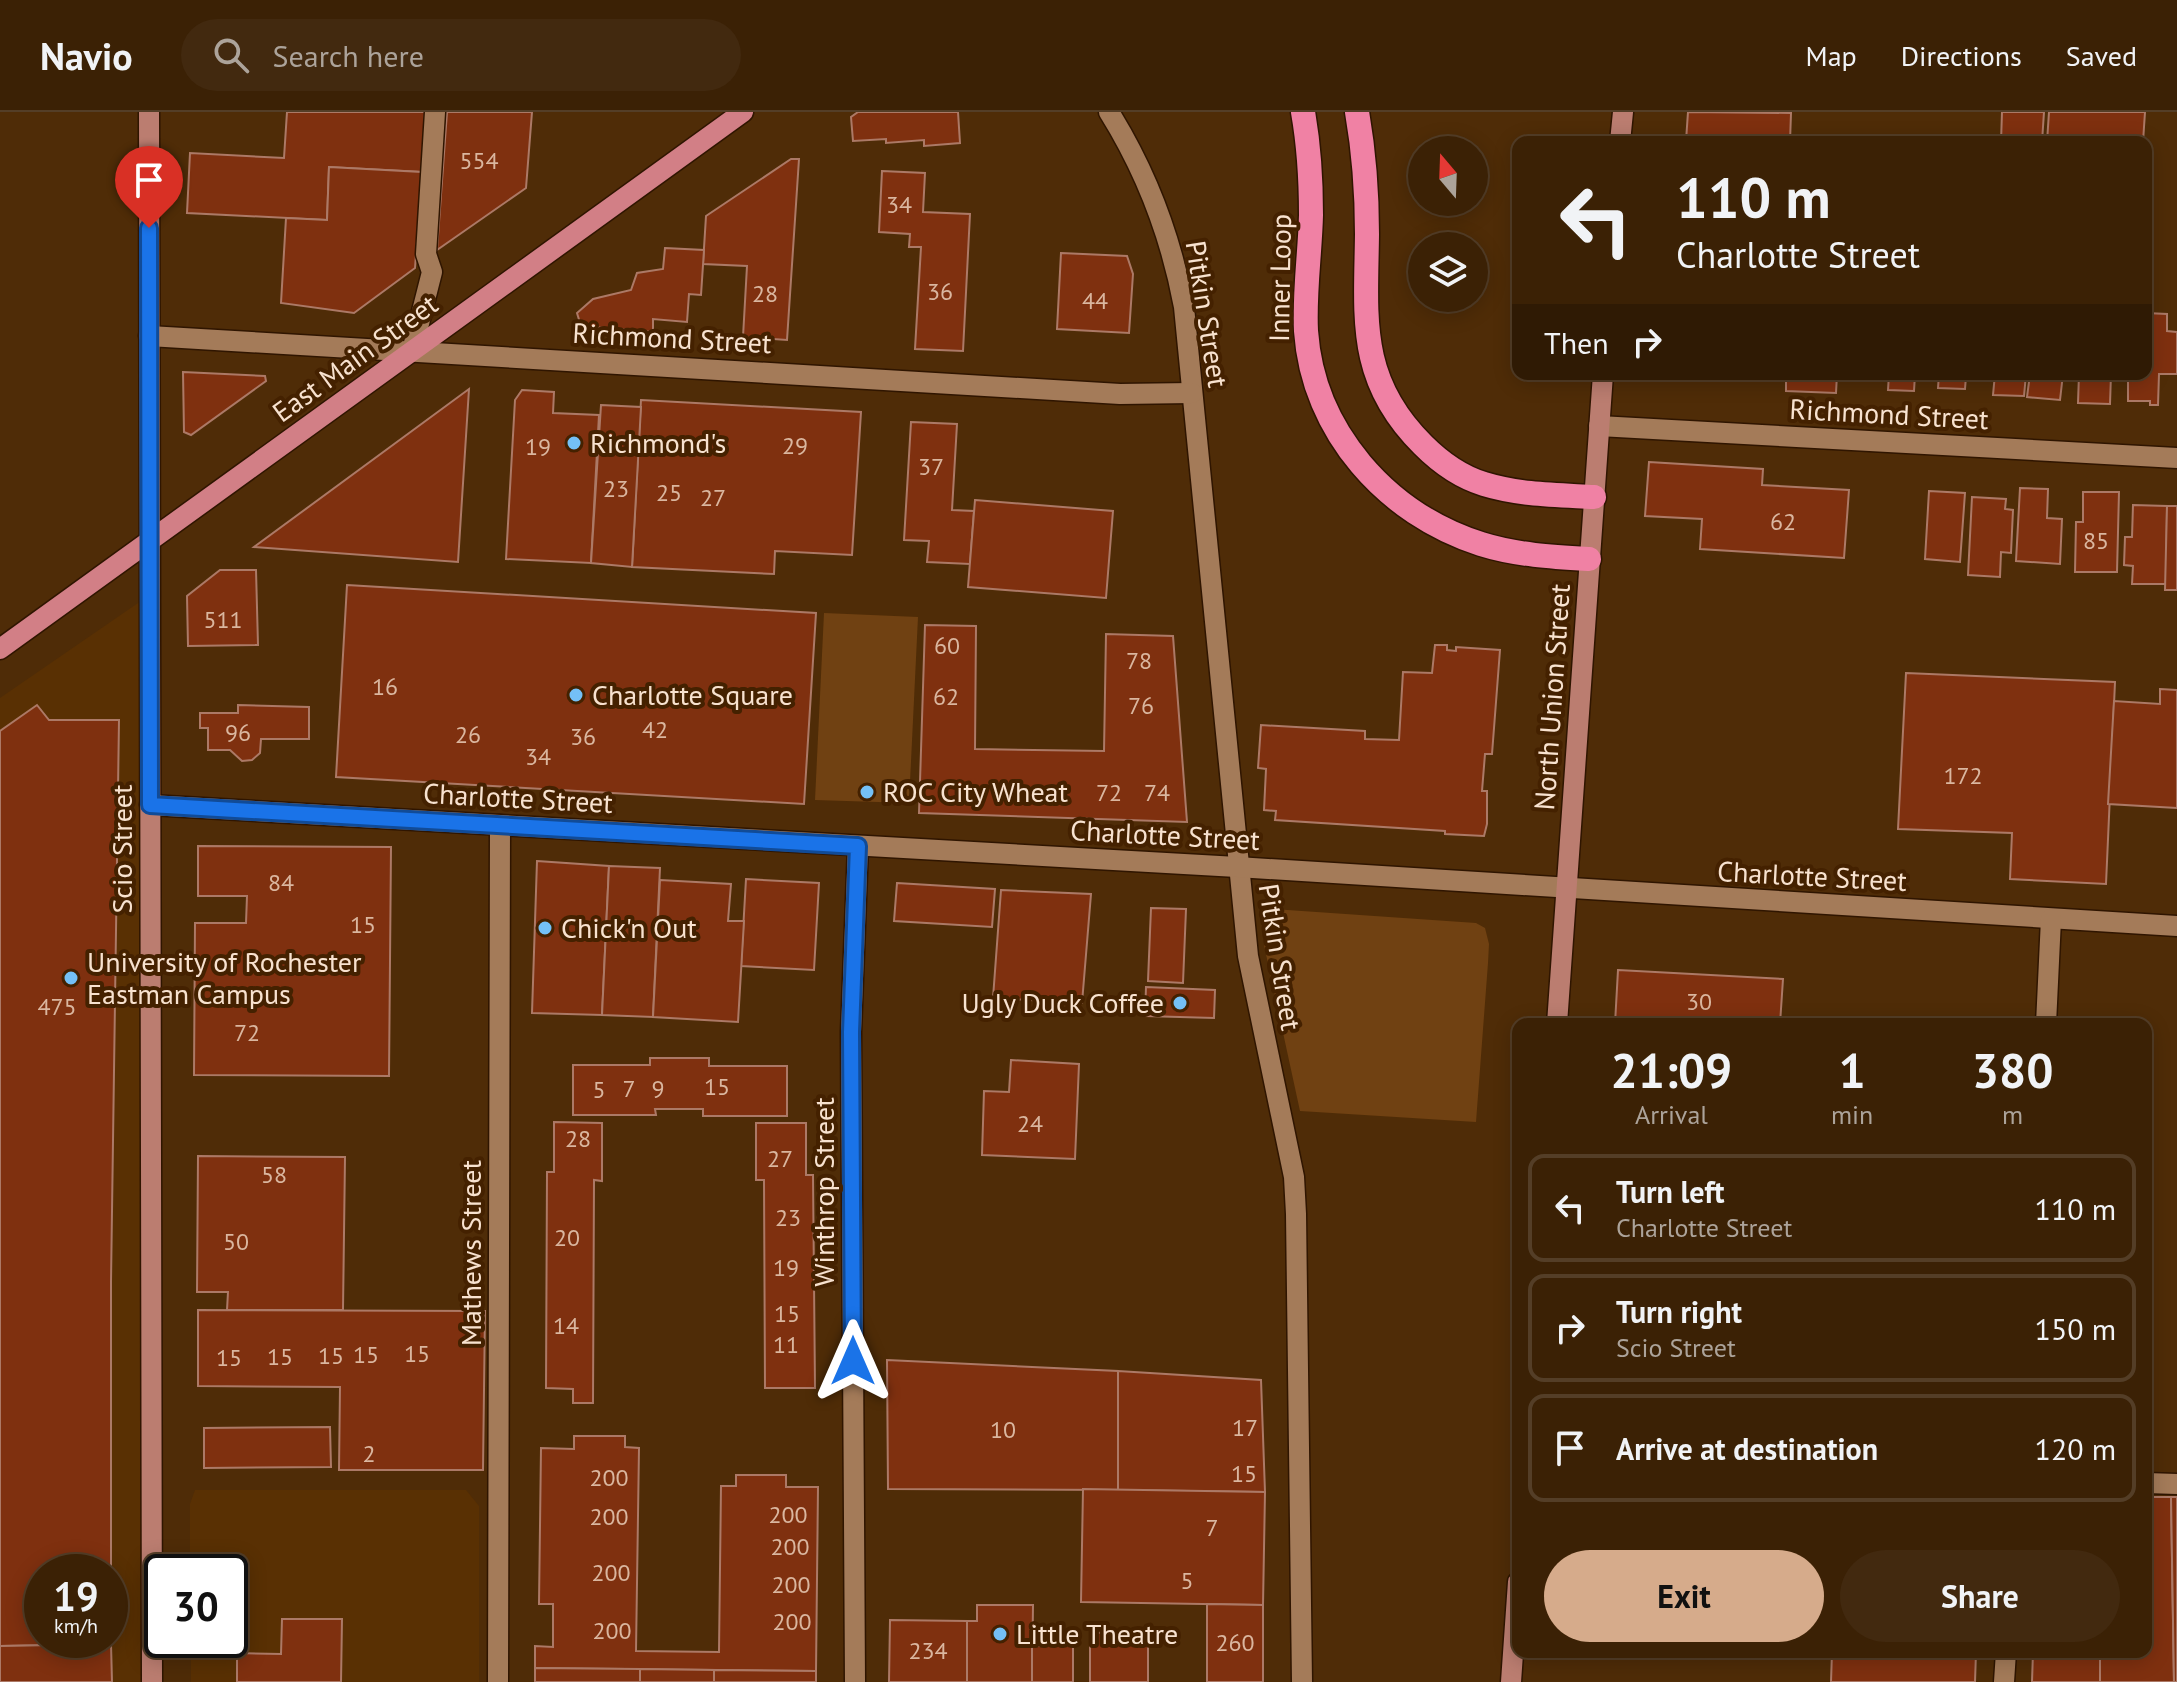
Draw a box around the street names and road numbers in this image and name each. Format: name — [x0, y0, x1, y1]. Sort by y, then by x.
street label: Inner Loop — [1260, 214, 1299, 342]
street label: Pitkin Street — [1178, 238, 1237, 390]
street label: East Main Street — [265, 285, 445, 430]
street label: Richmond Street — [572, 314, 773, 361]
street label: Richmond Street — [1789, 390, 1990, 437]
street label: North Union Street — [1525, 582, 1578, 811]
street label: Charlotte Street — [422, 774, 614, 821]
street label: Scio Street — [103, 784, 140, 914]
street label: Charlotte Street — [1069, 811, 1261, 858]
street label: Charlotte Street — [1716, 852, 1908, 899]
street label: Pitkin Street — [1251, 881, 1310, 1033]
street label: Winthrop Street — [805, 1097, 842, 1287]
street label: Mathews Street — [452, 1159, 489, 1346]

